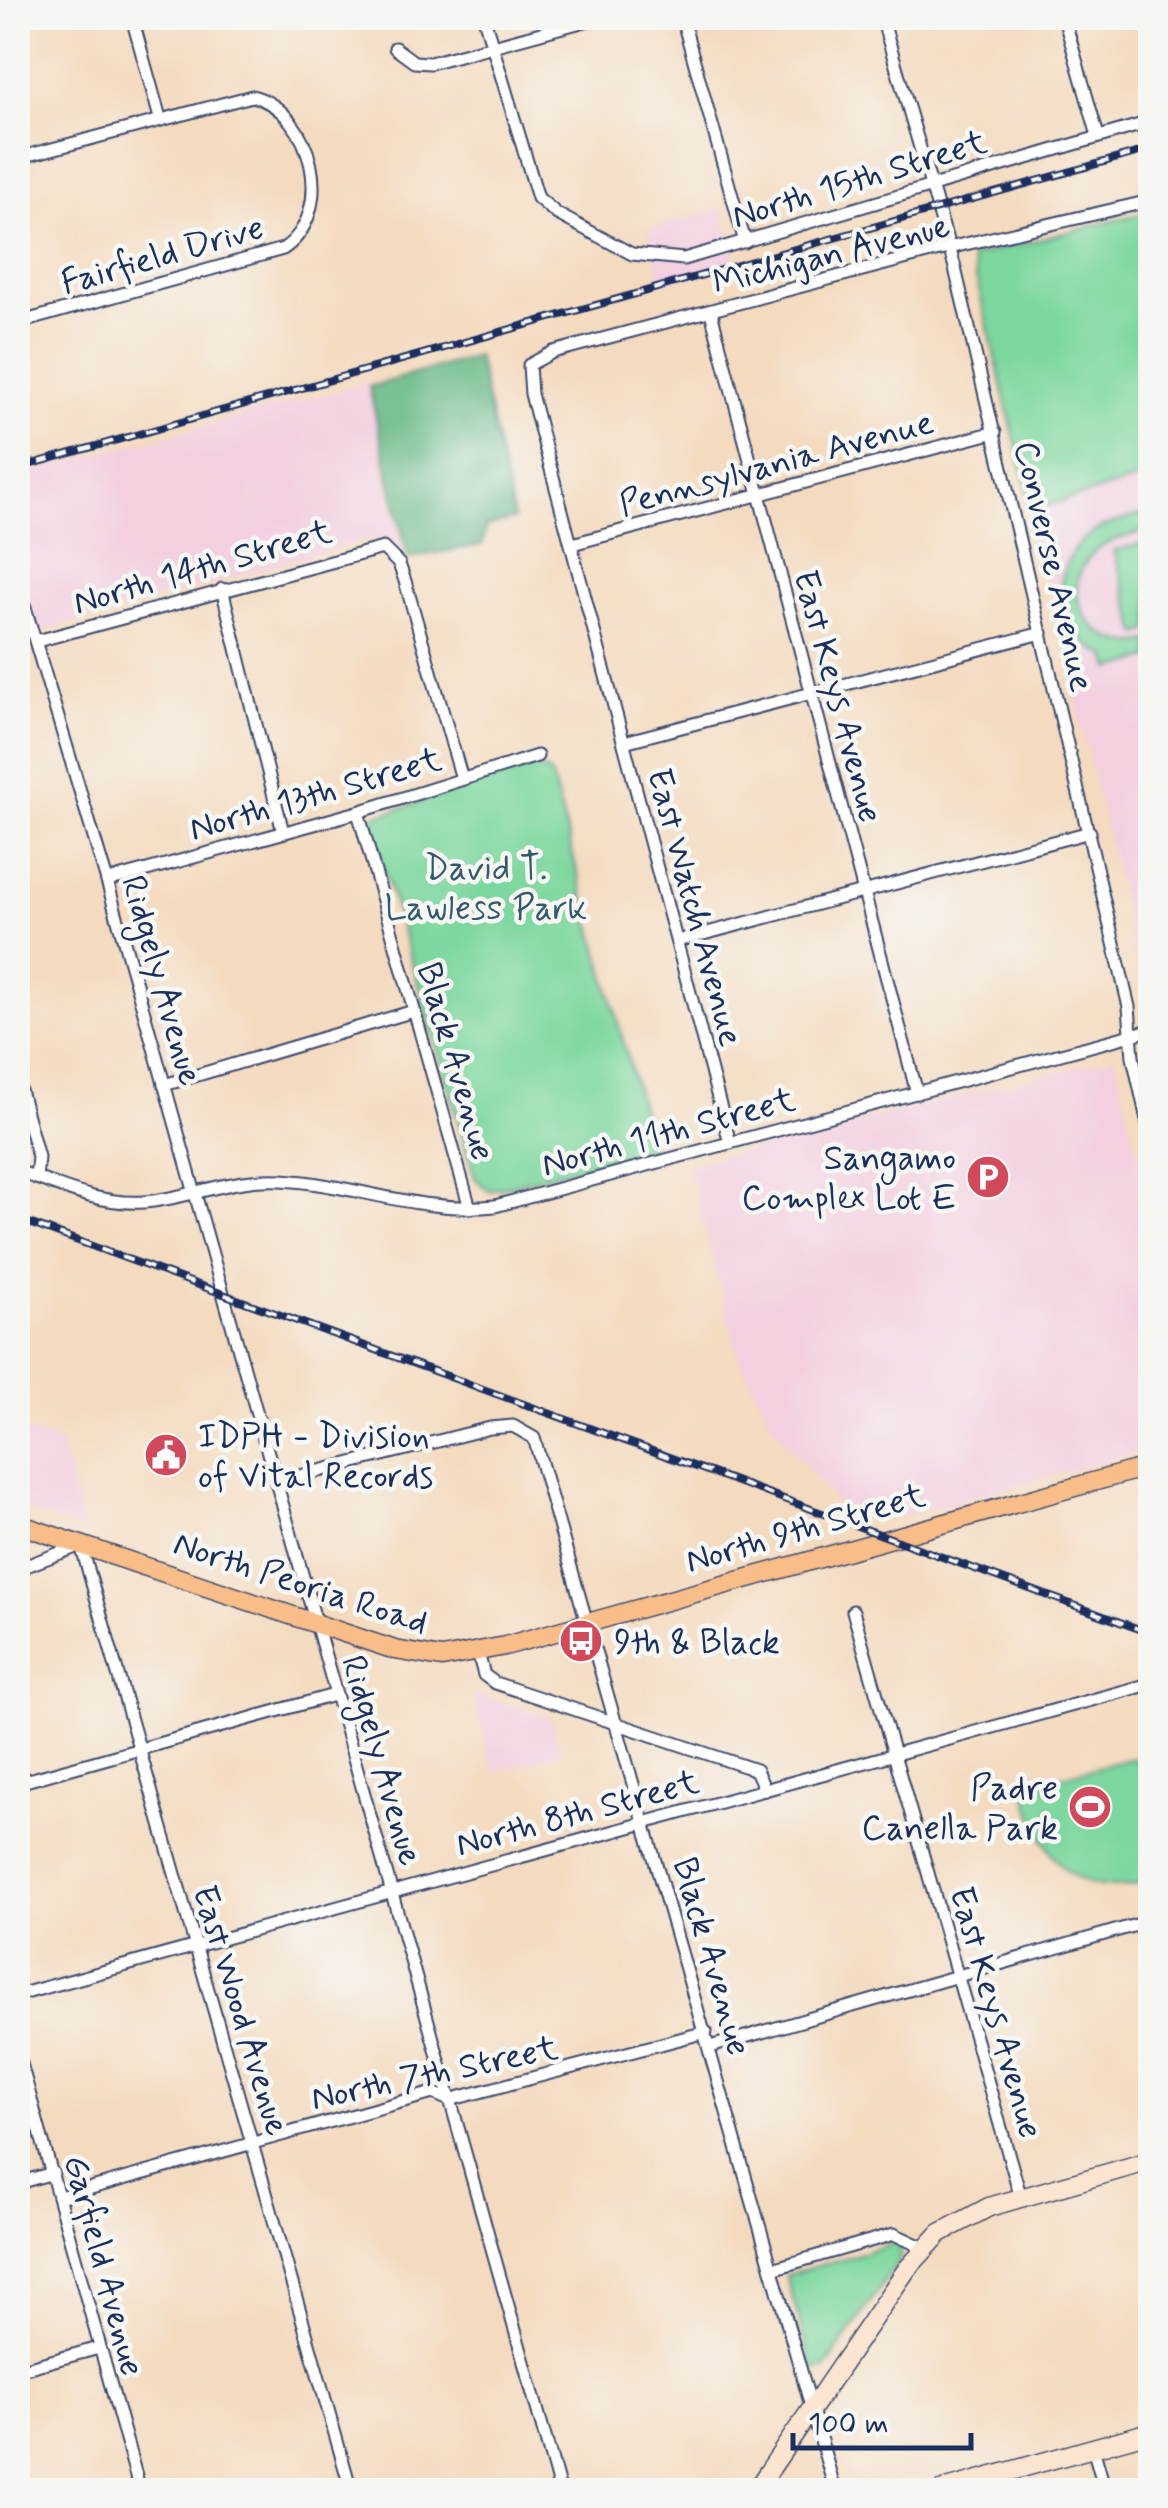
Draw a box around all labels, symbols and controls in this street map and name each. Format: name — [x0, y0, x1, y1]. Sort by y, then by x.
street label: North 15th Street — [727, 119, 993, 241]
street label: Michigan Avenue — [708, 203, 955, 307]
street label: Fairfield Drive — [56, 205, 269, 307]
street label: Pennsylvania Avenue — [614, 400, 939, 528]
street label: Converse Avenue — [1002, 437, 1104, 696]
street label: North 14th Street — [68, 509, 337, 627]
street label: East Keys Avenue — [781, 565, 893, 828]
street label: North 13th Street — [184, 737, 447, 853]
street label: East Watch Avenue — [635, 763, 753, 1052]
park label: David T. Lawless Park — [385, 846, 587, 932]
street label: Ridgely Avenue — [106, 870, 213, 1092]
street label: Black Avenue — [405, 957, 505, 1166]
street label: North 11th Street — [537, 1077, 801, 1189]
place label: Sangamo Complex Lot E — [742, 1136, 956, 1222]
parking icon: Sangamo Complex Lot E — [965, 1154, 1011, 1200]
place label: IDPH - Division of Vital Records — [198, 1414, 433, 1500]
public building icon: IDPH - Division of Vital Records — [143, 1432, 189, 1478]
street label: North 9th Street — [680, 1473, 931, 1585]
street label: North Peoria Road — [167, 1521, 433, 1647]
bus stop icon: 9th & Black — [558, 1618, 604, 1664]
place label: 9th & Black — [614, 1620, 780, 1666]
street label: Ridgely Avenue — [326, 1650, 433, 1872]
street label: North 8th Street — [451, 1759, 704, 1868]
place label: Padre Canella Park — [861, 1766, 1058, 1852]
sports icon: Padre Canella Park — [1067, 1784, 1113, 1830]
street label: Black Avenue — [661, 1852, 761, 2061]
street label: East Wood Avenue — [180, 1880, 300, 2141]
street label: East Keys Avenue — [937, 1881, 1053, 2144]
street label: North 7th Street — [307, 2025, 562, 2123]
street label: Garfield Avenue — [51, 2150, 155, 2381]
scale bar — [793, 2388, 970, 2450]
text: 100 m — [808, 2405, 889, 2444]

